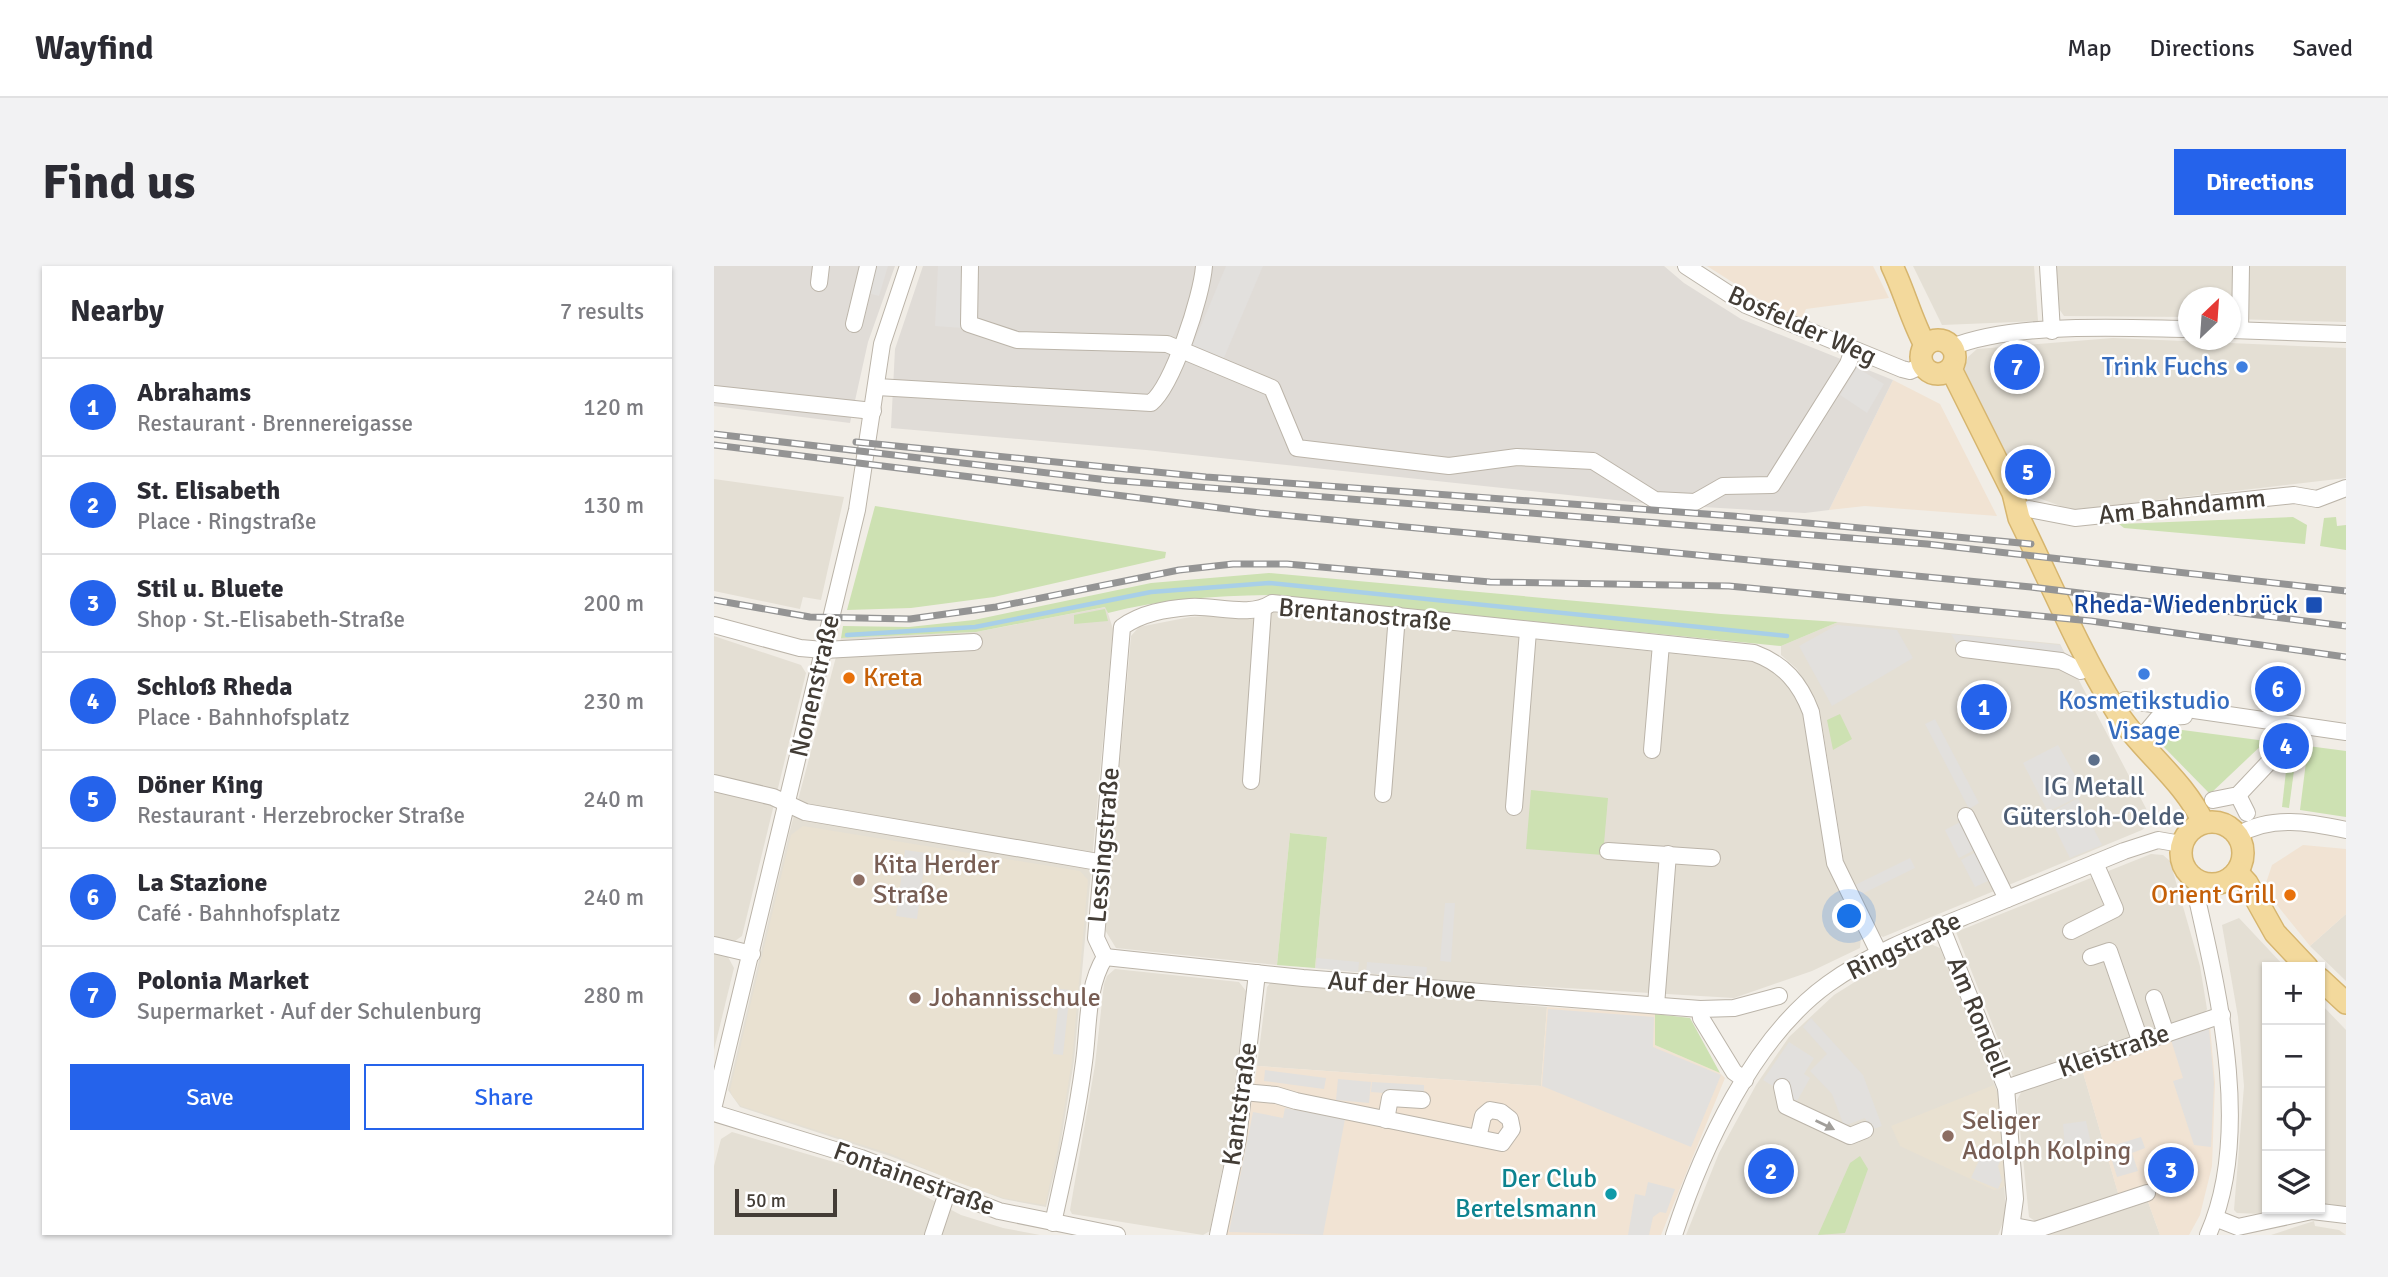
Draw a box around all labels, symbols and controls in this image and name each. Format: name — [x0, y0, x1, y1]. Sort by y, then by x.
text: Wayfind — [35, 28, 154, 69]
text: Map — [2067, 33, 2112, 63]
text: Directions — [2150, 33, 2255, 63]
text: Saved — [2293, 33, 2353, 63]
button: Directions — [2174, 149, 2346, 215]
text: Find us — [42, 152, 195, 212]
street label: Bosfelder Weg — [1723, 279, 1881, 373]
north arrow — [2178, 287, 2241, 350]
text: Nearby — [70, 293, 164, 330]
text: 7 results — [560, 297, 644, 326]
pin: 7 — [1994, 341, 2040, 393]
place label: Trink Fuchs — [2102, 351, 2228, 383]
marker: Trink Fuchs — [2234, 359, 2250, 375]
text: Abrahams — [137, 377, 251, 409]
text: 1 — [87, 393, 99, 422]
text: 120 m — [583, 393, 644, 422]
text: Restaurant · Brennereigasse — [137, 409, 413, 438]
pin: 5 — [2005, 446, 2051, 498]
text: St. Elisabeth — [137, 475, 280, 507]
street label: Am Bahndamm — [2097, 482, 2267, 532]
text: 2 — [87, 491, 99, 520]
text: 130 m — [583, 491, 644, 520]
text: Place · Ringstraße — [137, 507, 317, 536]
text: Stil u. Bluete — [137, 573, 284, 605]
text: 3 — [87, 589, 99, 618]
text: 200 m — [583, 589, 644, 618]
place label: Rheda-Wiedenbrück — [2073, 589, 2298, 621]
street label: Brentanostraße — [1277, 591, 1453, 639]
marker: Rheda-Wiedenbrück — [2304, 595, 2324, 615]
text: Shop · St.-Elisabeth-Straße — [137, 605, 405, 634]
street label: Nonenstraße — [783, 612, 847, 760]
place label: Kreta — [863, 662, 923, 694]
pin: 6 — [2255, 663, 2301, 715]
marker: Kosmetikstudio Visage — [2136, 666, 2152, 682]
marker: Kreta — [841, 670, 857, 686]
text: Schloß Rheda — [137, 671, 293, 703]
pin: 1 — [1961, 681, 2007, 733]
place label: Kosmetikstudio Visage — [2058, 685, 2230, 747]
text: 4 — [87, 687, 99, 716]
text: 230 m — [583, 687, 644, 716]
text: Place · Bahnhofsplatz — [137, 703, 350, 732]
pin: 4 — [2263, 720, 2309, 772]
marker: IG Metall Gütersloh-Oelde — [2086, 752, 2102, 768]
street label: Lessingstraße — [1081, 766, 1127, 924]
text: Döner King — [137, 769, 263, 801]
place label: IG Metall Gütersloh-Oelde — [2003, 771, 2185, 833]
text: 5 — [87, 785, 99, 814]
text: 240 m — [583, 785, 644, 814]
text: Restaurant · Herzebrocker Straße — [137, 801, 465, 830]
place label: Kita Herder Straße — [873, 849, 1000, 911]
text: La Stazione — [137, 867, 267, 899]
marker: Kita Herder Straße — [851, 872, 867, 888]
place label: Orient Grill — [2151, 879, 2276, 911]
text: 6 — [87, 883, 99, 912]
text: 240 m — [583, 883, 644, 912]
marker: Orient Grill — [2282, 887, 2298, 903]
text: Café · Bahnhofsplatz — [137, 899, 340, 928]
your location — [1832, 899, 1866, 933]
street label: Ringstraße — [1842, 905, 1966, 987]
street label: Am Rondell — [1939, 952, 2017, 1082]
map controls — [2262, 962, 2325, 1214]
button: + — [2262, 962, 2325, 1025]
text: Polonia Market — [137, 965, 309, 997]
street label: Auf der Howe — [1327, 965, 1477, 1007]
text: 7 — [87, 981, 99, 1010]
text: 280 m — [583, 981, 644, 1010]
place label: Johannisschule — [929, 982, 1101, 1014]
marker: Johannisschule — [907, 990, 923, 1006]
text: Supermarket · Auf der Schulenburg — [137, 997, 482, 1026]
street label: Kleistraße — [2054, 1017, 2174, 1085]
button: − — [2262, 1025, 2325, 1088]
street label: Kantstraße — [1216, 1040, 1264, 1168]
button: Save — [70, 1064, 350, 1130]
button: Share — [364, 1064, 644, 1130]
button: locate — [2262, 1088, 2325, 1151]
place label: Seliger Adolph Kolping — [1962, 1105, 2131, 1167]
one-way arrow — [1815, 1119, 1835, 1131]
marker: Seliger Adolph Kolping — [1940, 1128, 1956, 1144]
street label: Fontainestraße — [829, 1135, 999, 1223]
pin: 3 — [2148, 1144, 2194, 1196]
pin: 2 — [1748, 1145, 1794, 1197]
button: layers — [2262, 1151, 2325, 1214]
place label: Der Club Bertelsmann — [1455, 1163, 1597, 1225]
scale bar — [735, 1186, 836, 1218]
marker: Der Club Bertelsmann — [1603, 1186, 1619, 1202]
text: 50 m — [746, 1189, 786, 1213]

